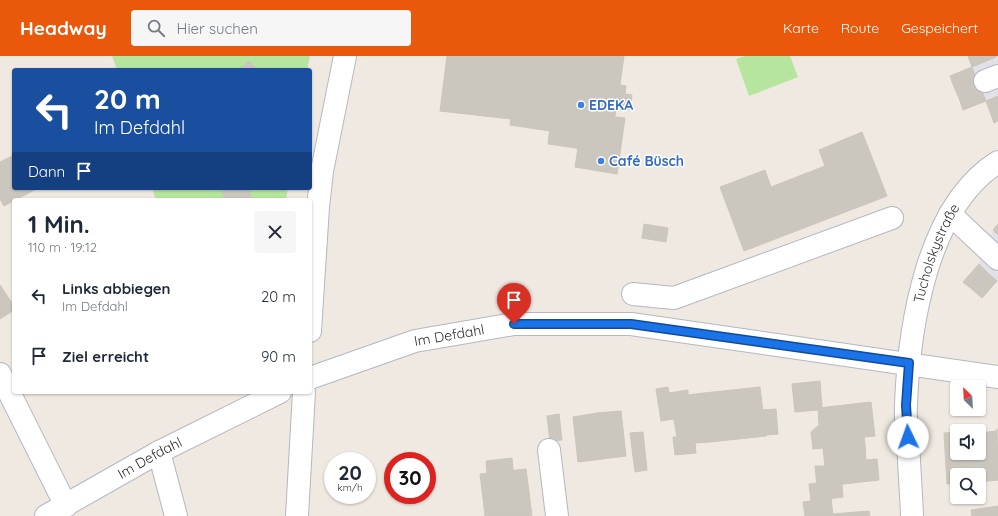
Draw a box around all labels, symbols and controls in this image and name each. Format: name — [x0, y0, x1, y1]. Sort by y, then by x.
search box — [131, 10, 411, 46]
text: Headway — [20, 16, 107, 40]
icon: search — [145, 17, 167, 39]
text: Hier suchen — [177, 19, 258, 38]
text: Karte — [783, 19, 819, 37]
text: Route — [841, 19, 879, 37]
text: Gespeichert — [901, 19, 978, 37]
text: 20 m — [94, 81, 161, 116]
icon: left — [28, 84, 80, 136]
place label: EDEKA — [589, 96, 633, 114]
marker: EDEKA — [576, 100, 586, 110]
text: Im Defdahl — [94, 116, 185, 139]
place label: Café Büsch — [609, 152, 684, 170]
marker: Café Büsch — [596, 156, 606, 166]
icon: arrive — [73, 160, 95, 182]
text: Dann — [28, 162, 65, 181]
street label: Tucholskystraße — [909, 200, 963, 305]
text: 1 Min. — [28, 209, 90, 239]
button: close — [254, 211, 296, 253]
text: 110 m · 19:12 — [28, 239, 97, 255]
text: Links abbiegen — [62, 279, 170, 298]
pin — [497, 283, 531, 324]
icon: left — [28, 285, 50, 307]
text: 20 m — [261, 287, 296, 306]
icon: arrive — [503, 289, 525, 311]
text: Im Defdahl — [62, 298, 128, 314]
street label: Im Defdahl — [413, 320, 486, 350]
icon: arrive — [28, 345, 50, 367]
text: Ziel erreicht — [62, 347, 149, 366]
text: 90 m — [261, 347, 296, 366]
north arrow — [950, 380, 986, 416]
map controls — [950, 380, 986, 504]
position arrow — [887, 416, 929, 458]
button: sound — [950, 424, 986, 460]
street label: Im Defdahl — [114, 433, 185, 483]
speed limit sign: 30 — [384, 452, 436, 504]
text: 20 — [338, 460, 362, 485]
button: search — [950, 468, 986, 504]
text: km/h — [337, 481, 363, 494]

